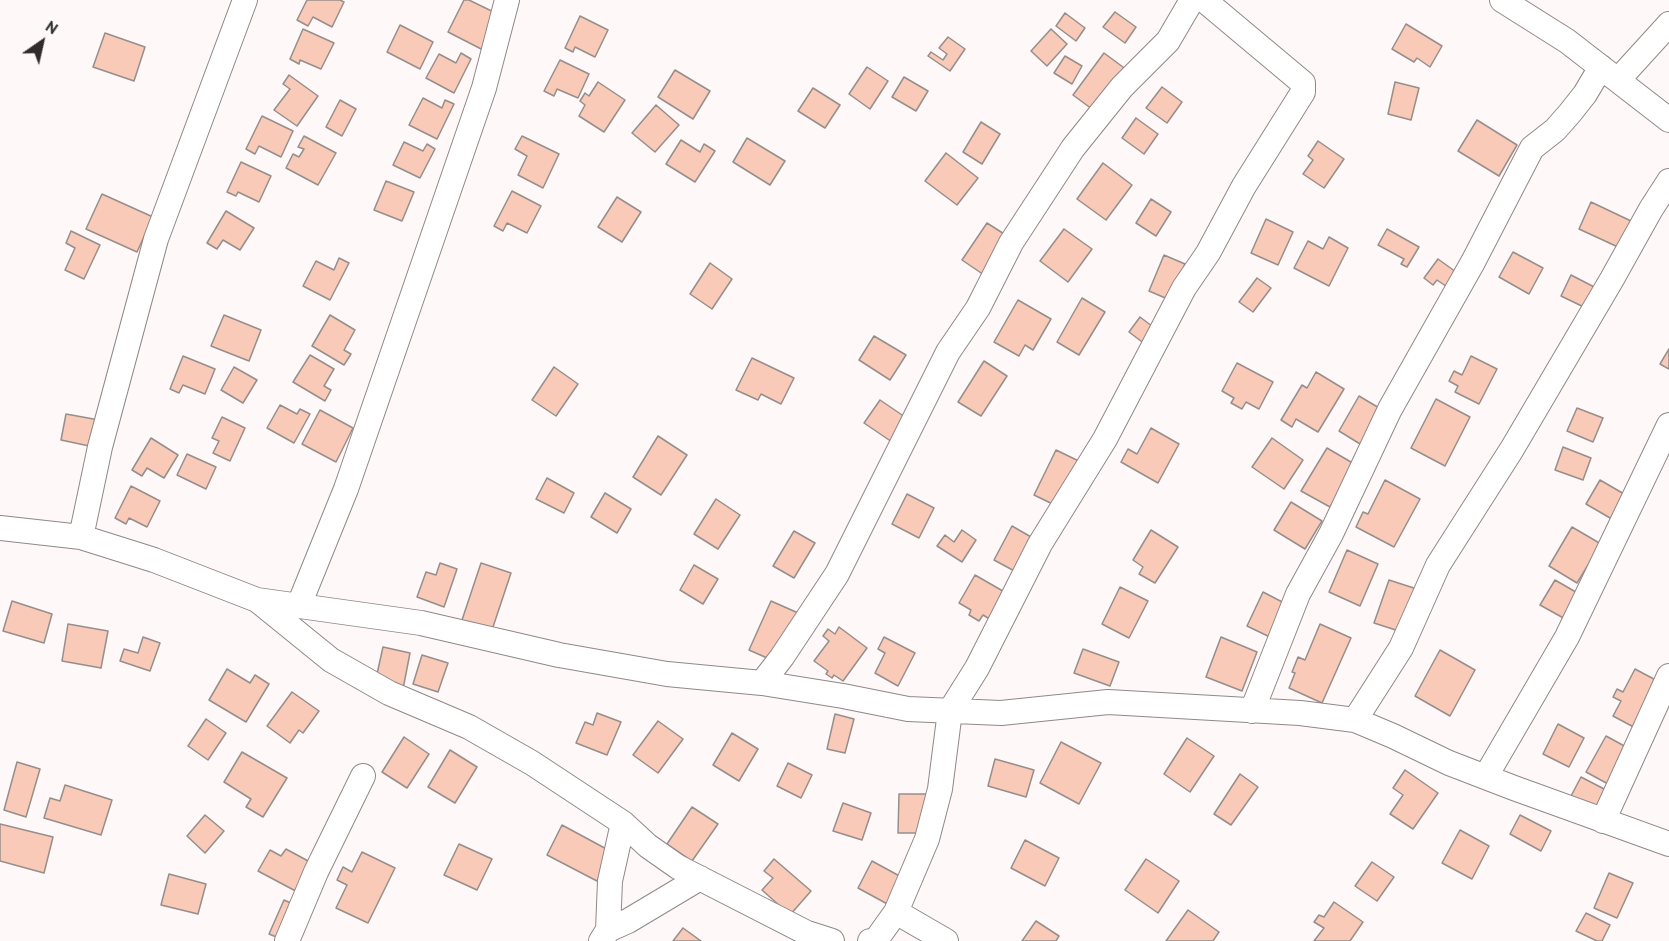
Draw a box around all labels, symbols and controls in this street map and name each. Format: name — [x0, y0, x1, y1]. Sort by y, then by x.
north arrow — [12, 12, 72, 72]
text: N — [42, 16, 62, 38]

